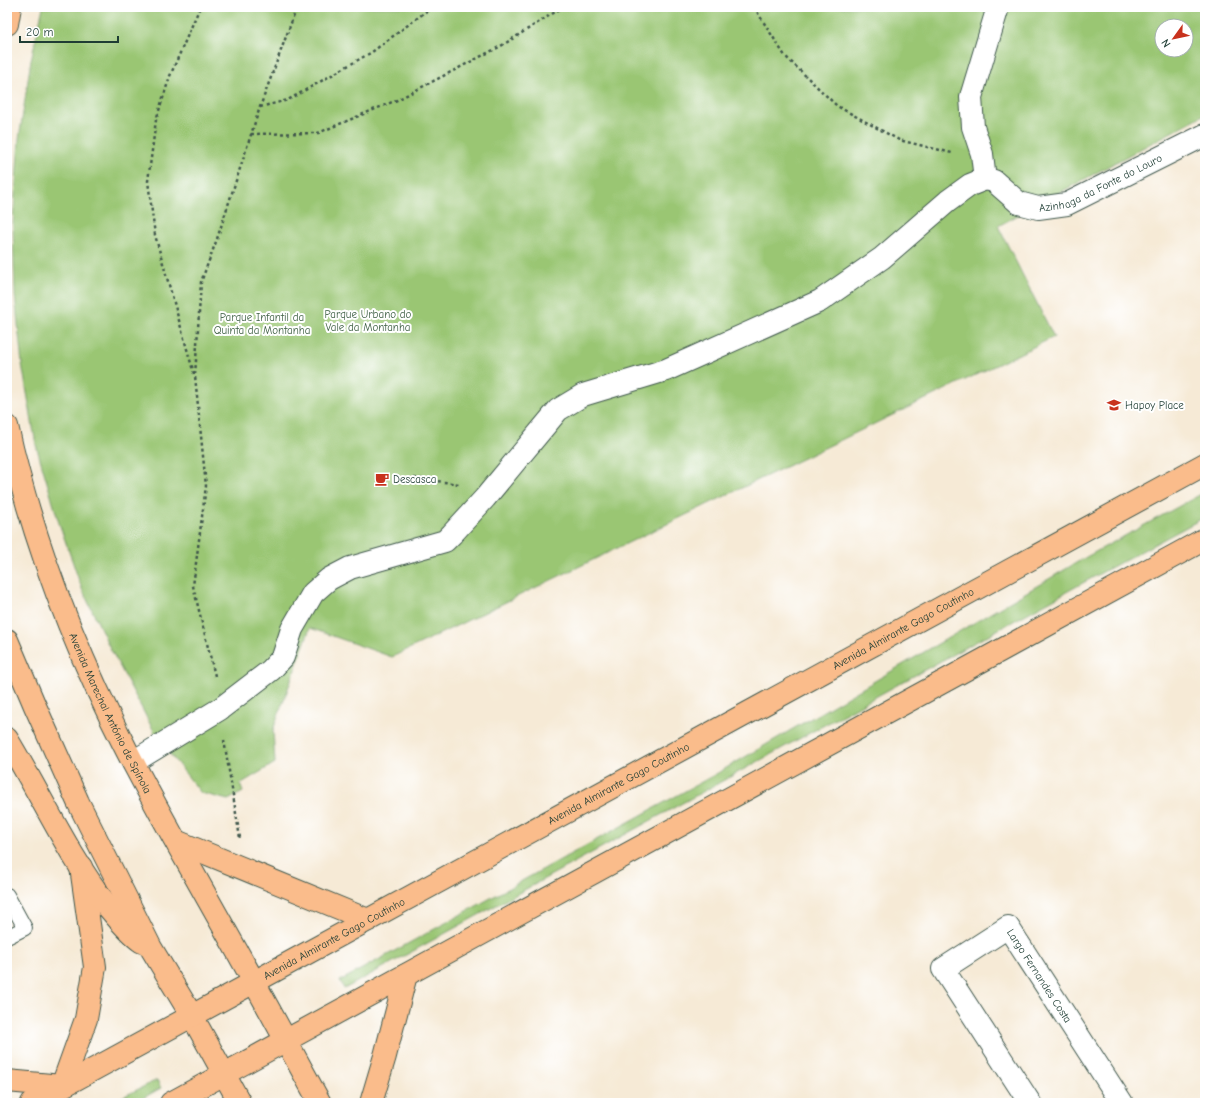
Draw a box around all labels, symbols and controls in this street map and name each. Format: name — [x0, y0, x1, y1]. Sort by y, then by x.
scale bar — [20, 18, 118, 44]
north arrow — [1154, 18, 1194, 58]
text: 20 m — [26, 25, 54, 39]
text: N — [1159, 37, 1173, 50]
street label: Azinhaga da Fonte do Louro — [1038, 151, 1165, 215]
park label: Parque Urbano do Vale da Montanha — [325, 308, 412, 334]
park label: Parque Infantil da Quinta da Montanha — [214, 311, 310, 337]
school or university icon: Hapoy Place — [1106, 397, 1122, 413]
place label: Hapoy Place — [1125, 399, 1184, 412]
cafe icon: Descasca — [374, 471, 390, 487]
place label: Descasca — [393, 473, 436, 486]
street label: Avenida Almirante Gago Coutinho — [830, 585, 977, 673]
street label: Avenida Marechal António de Spínola — [66, 631, 154, 796]
street label: Avenida Almirante Gago Coutinho — [546, 740, 692, 828]
street label: Avenida Almirante Gago Coutinho — [261, 895, 407, 983]
street label: Largo Fernandes Costa — [1004, 926, 1074, 1025]

